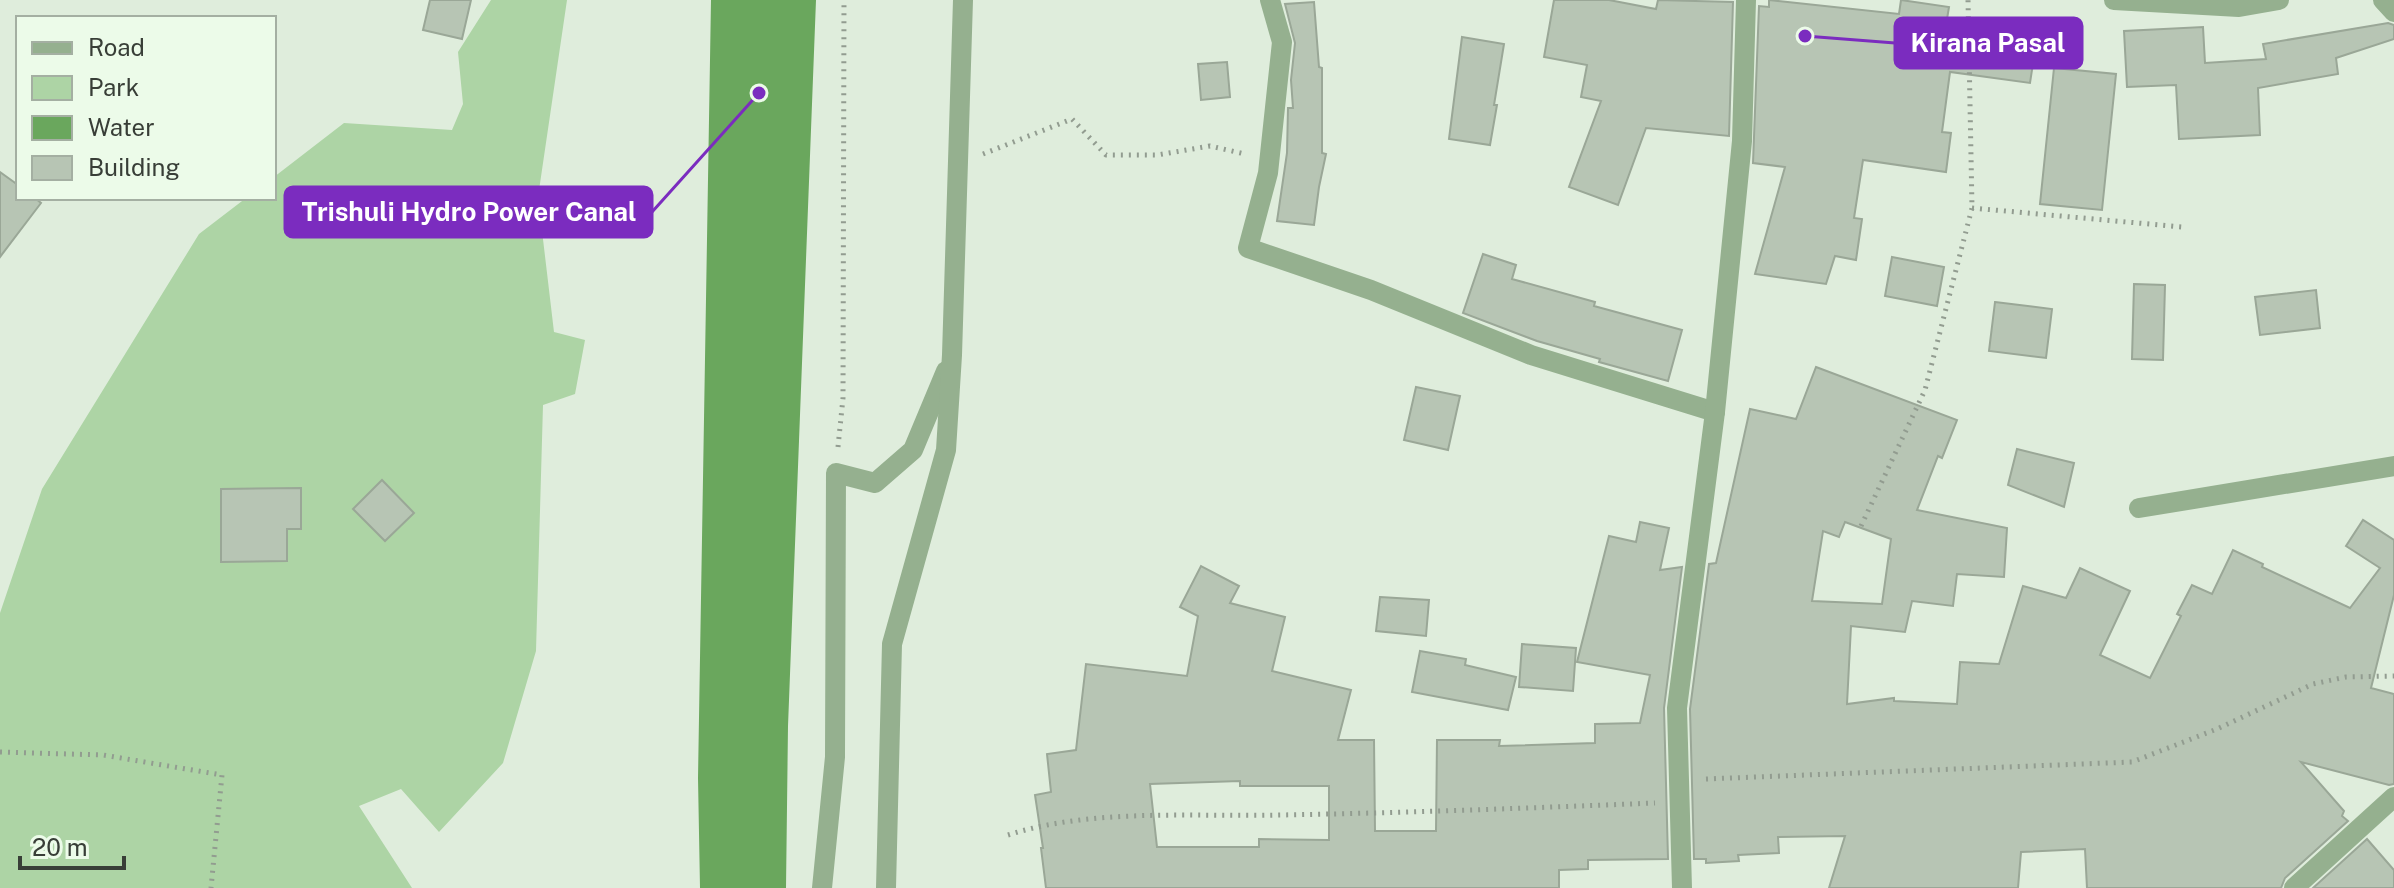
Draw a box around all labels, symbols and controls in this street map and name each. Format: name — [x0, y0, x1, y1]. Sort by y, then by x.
legend — [16, 16, 276, 200]
callout: Kirana Pasal — [1895, 18, 2082, 68]
text: Kirana Pasal — [1910, 27, 2066, 58]
text: Road — [88, 33, 145, 61]
text: Park — [88, 73, 139, 101]
text: Water — [88, 113, 155, 141]
text: Building — [88, 153, 180, 181]
callout: Trishuli Hydro Power Canal — [285, 187, 652, 237]
text: Trishuli Hydro Power Canal — [301, 196, 637, 227]
scale bar — [20, 820, 124, 870]
text: 20 m — [32, 833, 88, 861]

